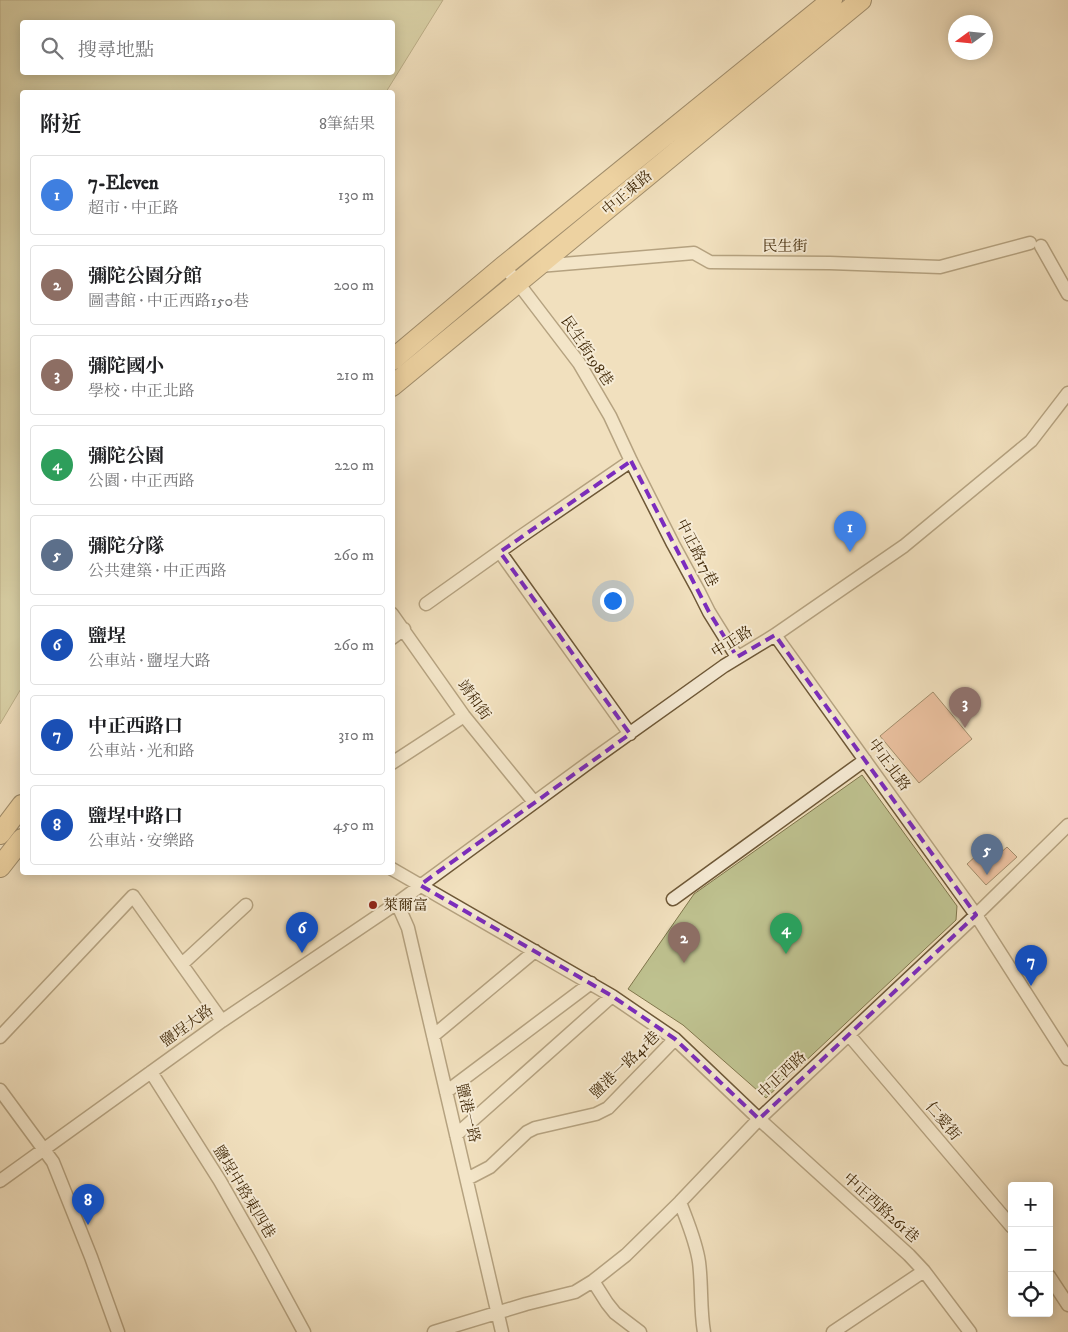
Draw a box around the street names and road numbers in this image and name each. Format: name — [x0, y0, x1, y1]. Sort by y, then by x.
street label: 中正東路 — [598, 166, 656, 220]
street label: 民生街 — [762, 237, 808, 256]
street label: 民生街198巷 — [557, 312, 617, 390]
street label: 中正路17巷 — [672, 516, 722, 590]
street label: 中正路 — [708, 622, 756, 662]
street label: 靖和街 — [453, 676, 495, 724]
street label: 中正北路 — [864, 735, 914, 795]
street label: 鹽埕大路 — [157, 1001, 217, 1051]
street label: 鹽港一路41巷 — [586, 1027, 664, 1103]
street label: 中正西路 — [754, 1048, 810, 1102]
street label: 鹽港一路 — [452, 1082, 484, 1144]
street label: 仁愛街 — [921, 1098, 965, 1144]
street label: 鹽埕中路東四巷 — [209, 1142, 279, 1242]
street label: 中正西路261巷 — [839, 1169, 923, 1247]

